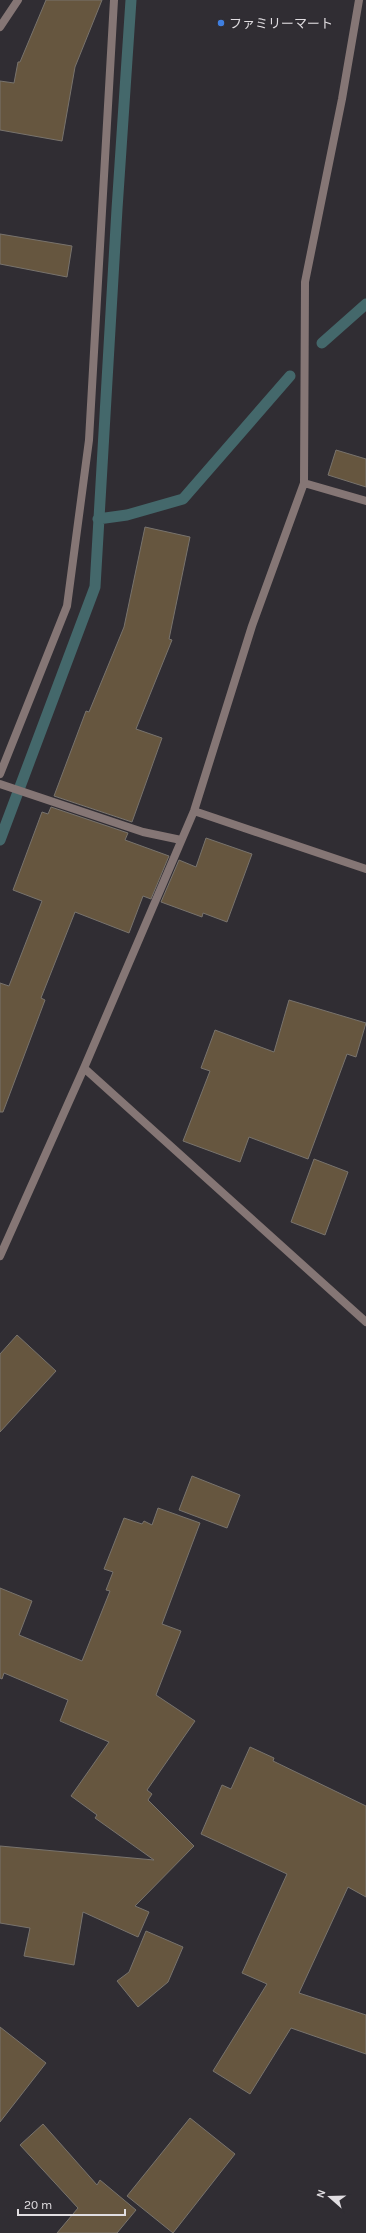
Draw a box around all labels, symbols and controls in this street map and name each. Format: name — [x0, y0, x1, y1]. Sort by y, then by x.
place label: ファミリーマート — [229, 16, 333, 31]
marker: ファミリーマート — [216, 18, 226, 28]
north arrow — [310, 2177, 350, 2217]
text: N — [314, 2188, 329, 2200]
scale bar — [18, 2191, 125, 2217]
text: 20 m — [24, 2198, 52, 2212]

